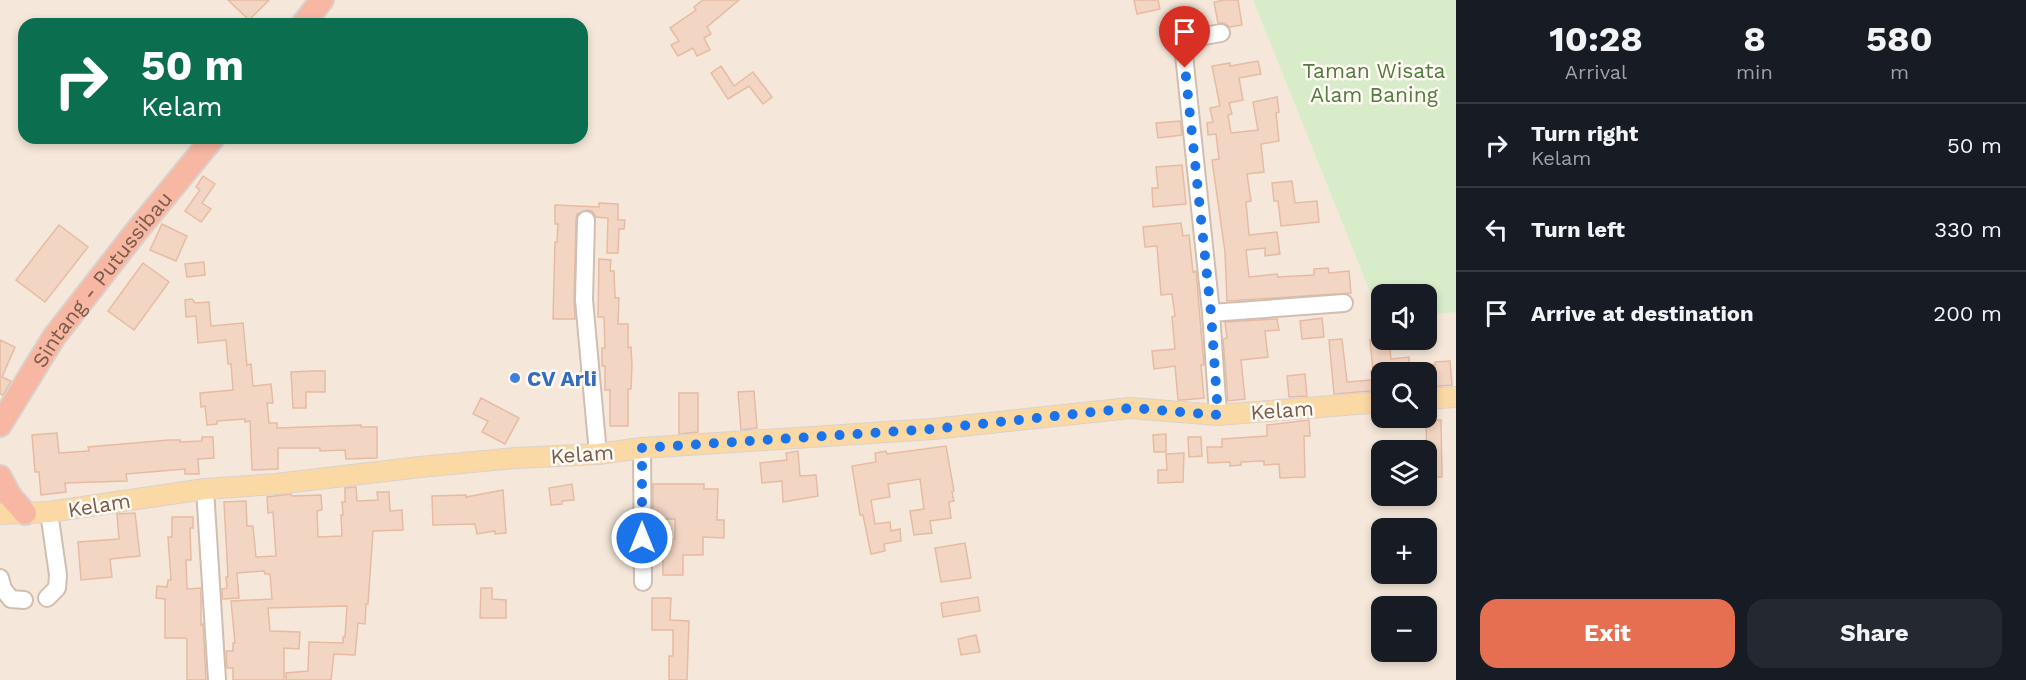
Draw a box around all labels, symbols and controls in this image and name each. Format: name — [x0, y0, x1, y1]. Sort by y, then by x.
pin — [1159, 6, 1210, 68]
icon: arrive — [1168, 15, 1201, 48]
text: 10:28 — [1549, 18, 1643, 60]
text: 8 — [1743, 18, 1766, 60]
text: 580 — [1866, 18, 1933, 60]
text: 50 m — [141, 41, 244, 90]
icon: right — [42, 42, 120, 120]
park label: Taman Wisata Alam Baning — [1303, 58, 1446, 107]
text: Arrival — [1565, 60, 1627, 84]
text: min — [1736, 60, 1773, 84]
text: m — [1890, 60, 1909, 84]
text: Kelam — [141, 91, 222, 123]
text: Turn right — [1531, 121, 1638, 146]
icon: right — [1480, 129, 1513, 162]
text: 50 m — [1947, 133, 2002, 158]
text: Kelam — [1531, 146, 1591, 170]
street label: Sintang - Putussibau — [26, 186, 177, 371]
icon: left — [1480, 213, 1513, 246]
text: Turn left — [1531, 217, 1625, 242]
text: 330 m — [1934, 217, 2002, 242]
map controls — [1371, 284, 1437, 662]
button: sound — [1371, 284, 1437, 350]
icon: arrive — [1480, 297, 1513, 330]
text: Arrive at destination — [1531, 301, 1754, 326]
text: 200 m — [1933, 301, 2002, 326]
button: search — [1371, 362, 1437, 428]
place label: CV Arli — [527, 366, 597, 391]
marker: CV Arli — [508, 371, 522, 385]
street label: Kelam — [1250, 395, 1314, 425]
street label: Kelam — [550, 439, 614, 469]
button: layers — [1371, 440, 1437, 506]
street label: Kelam — [66, 488, 132, 522]
position arrow — [610, 506, 674, 570]
button: + — [1371, 518, 1437, 584]
button: − — [1371, 596, 1437, 662]
button: Exit — [1480, 599, 1735, 668]
button: Share — [1747, 599, 2002, 668]

